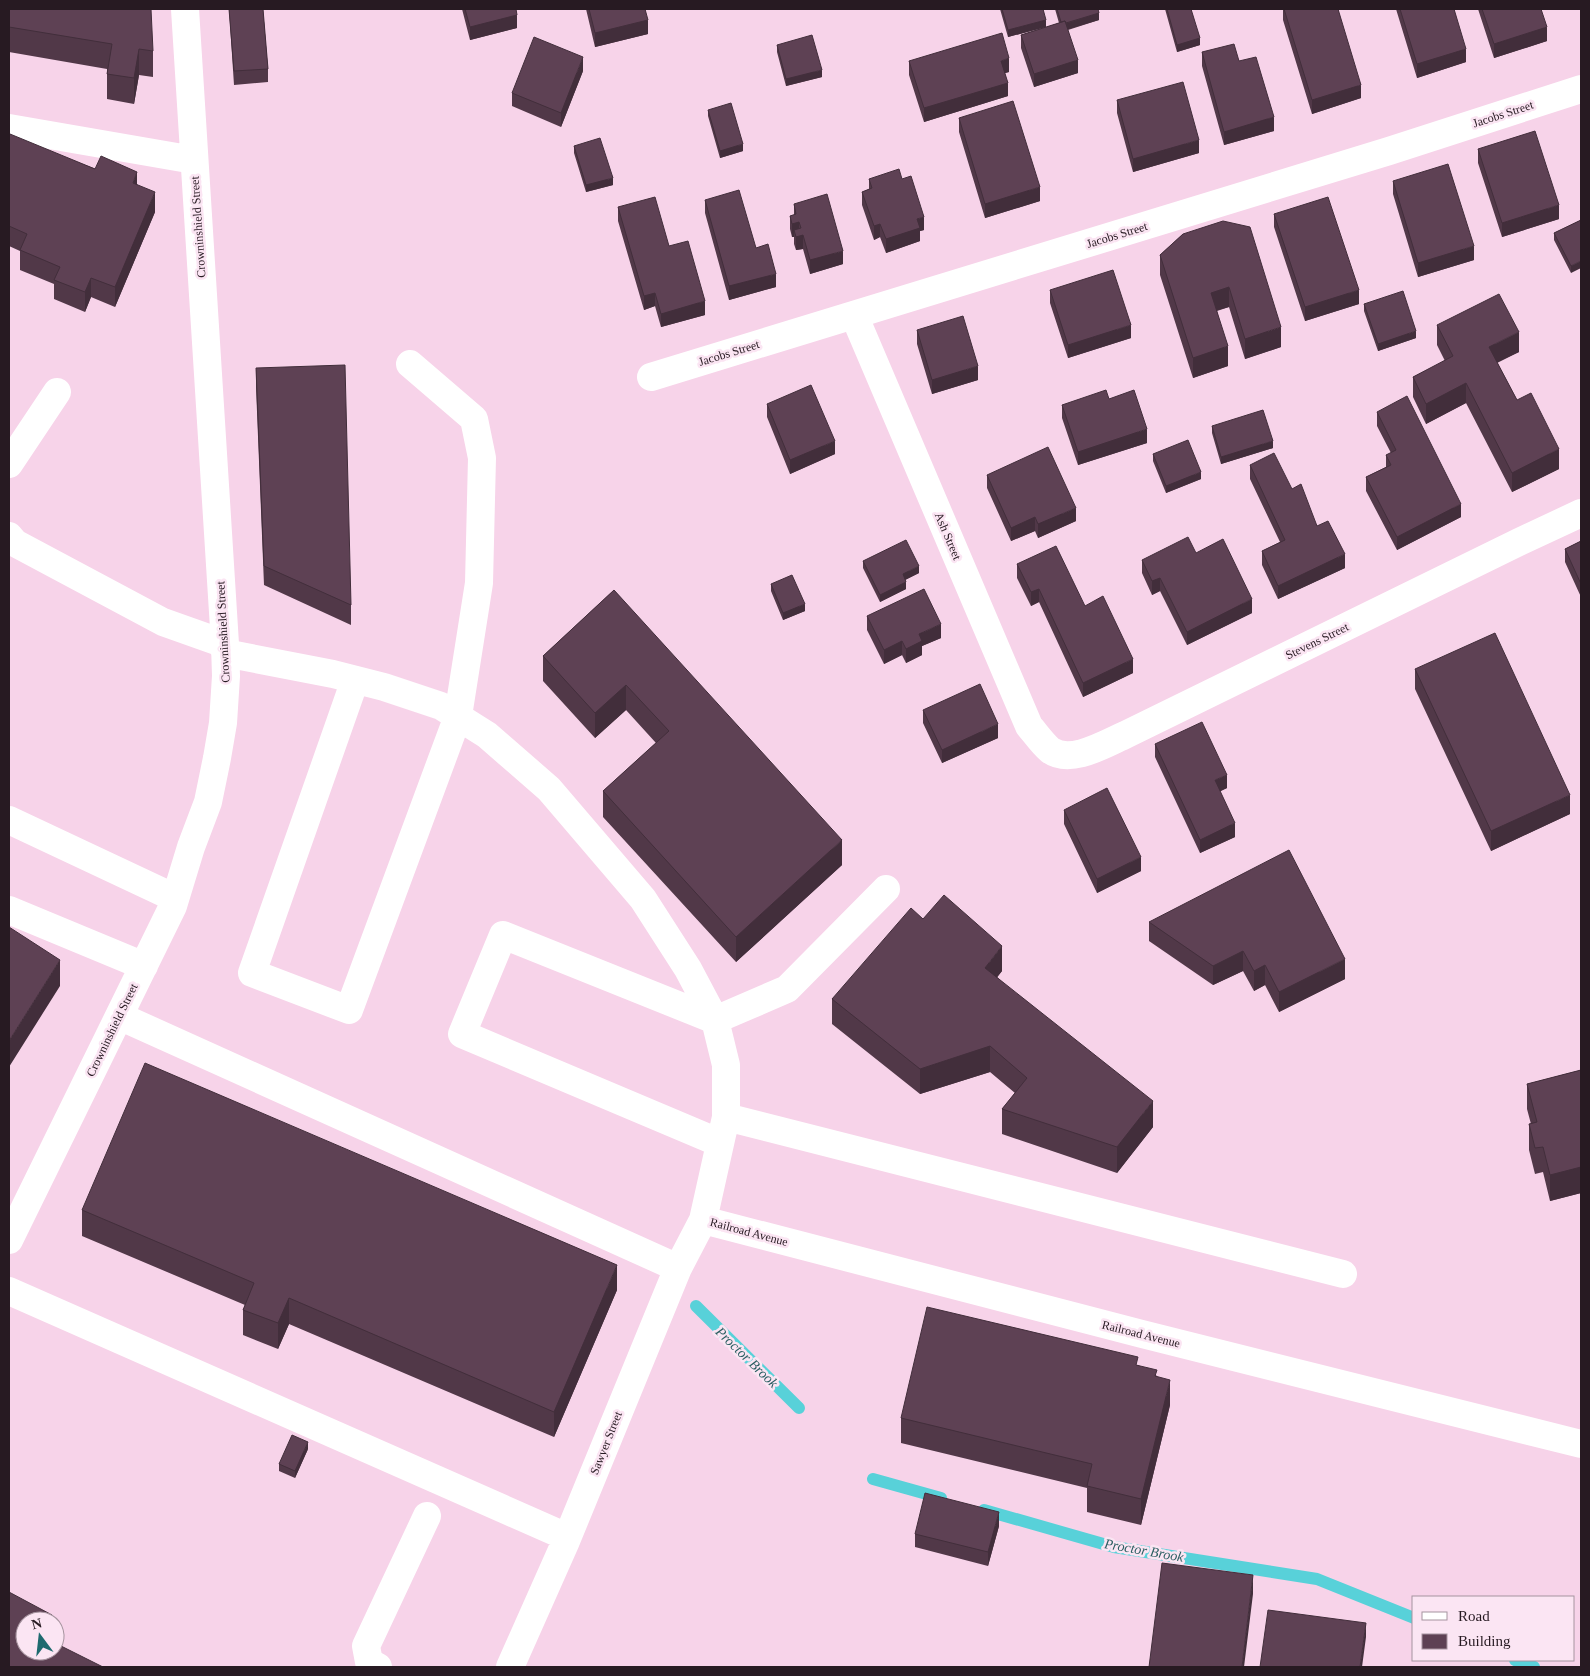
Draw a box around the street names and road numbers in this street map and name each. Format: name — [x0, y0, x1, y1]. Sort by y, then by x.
street label: Jacobs Street — [1471, 97, 1536, 130]
street label: Crowninshield Street — [187, 175, 209, 278]
street label: Jacobs Street — [1085, 219, 1150, 251]
street label: Jacobs Street — [697, 337, 762, 369]
street label: Ash Street — [932, 510, 965, 563]
street label: Crowninshield Street — [213, 580, 233, 683]
street label: Stevens Street — [1283, 619, 1351, 662]
street label: Crowninshield Street — [83, 981, 141, 1079]
street label: Railroad Avenue — [709, 1215, 789, 1249]
street label: Railroad Avenue — [1100, 1318, 1182, 1350]
street label: Sawyer Street — [587, 1409, 625, 1477]

